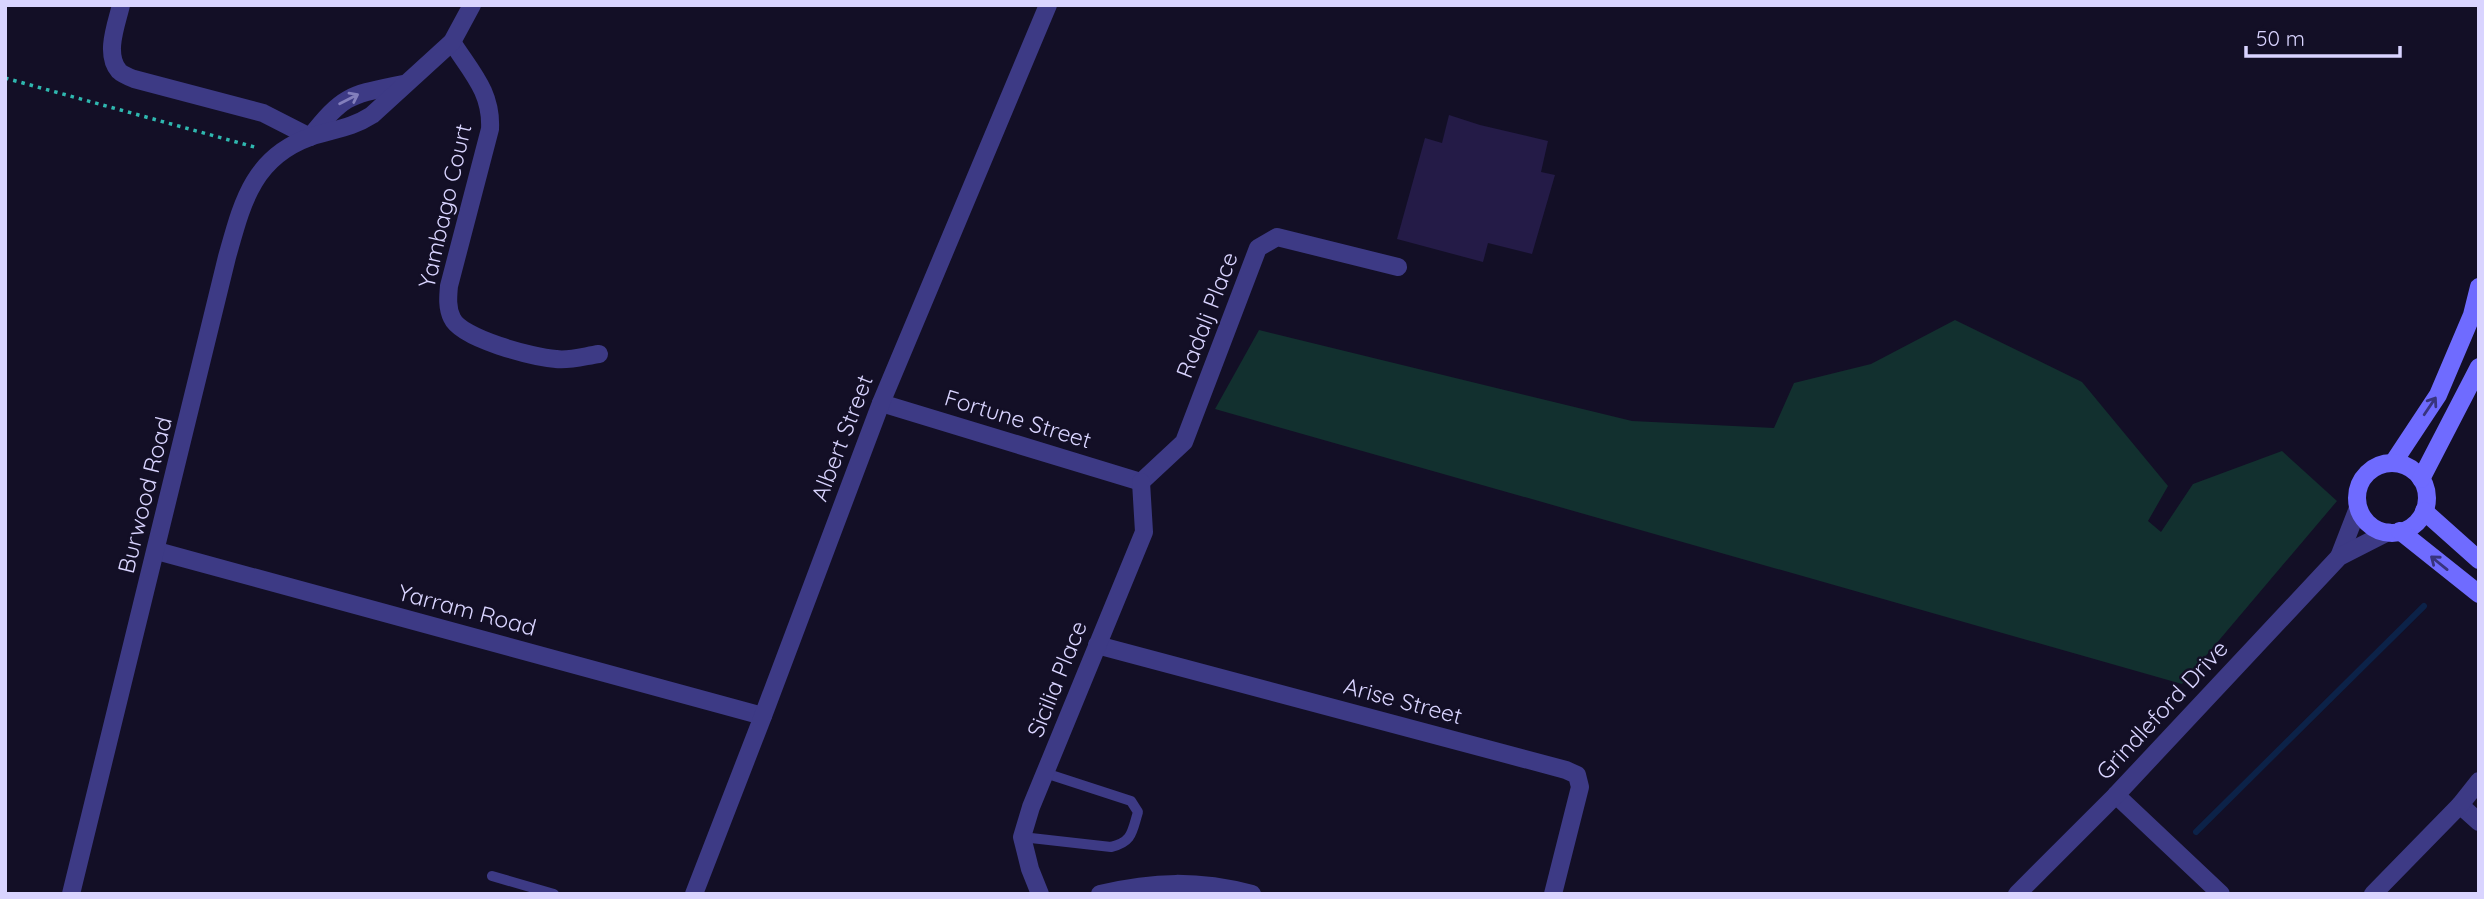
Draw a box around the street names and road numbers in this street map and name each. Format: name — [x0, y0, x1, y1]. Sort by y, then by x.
street label: Yambago Court — [412, 121, 478, 291]
street label: Radalj Place — [1169, 248, 1244, 382]
street label: Albert Street — [804, 370, 879, 505]
street label: Fortune Street — [941, 382, 1095, 455]
street label: Burwood Road — [111, 414, 178, 576]
street label: Yarram Road — [395, 577, 539, 642]
street label: Sicilia Place — [1020, 616, 1093, 741]
street label: Grindleford Drive — [2090, 634, 2234, 785]
street label: Arise Street — [1341, 671, 1466, 730]

